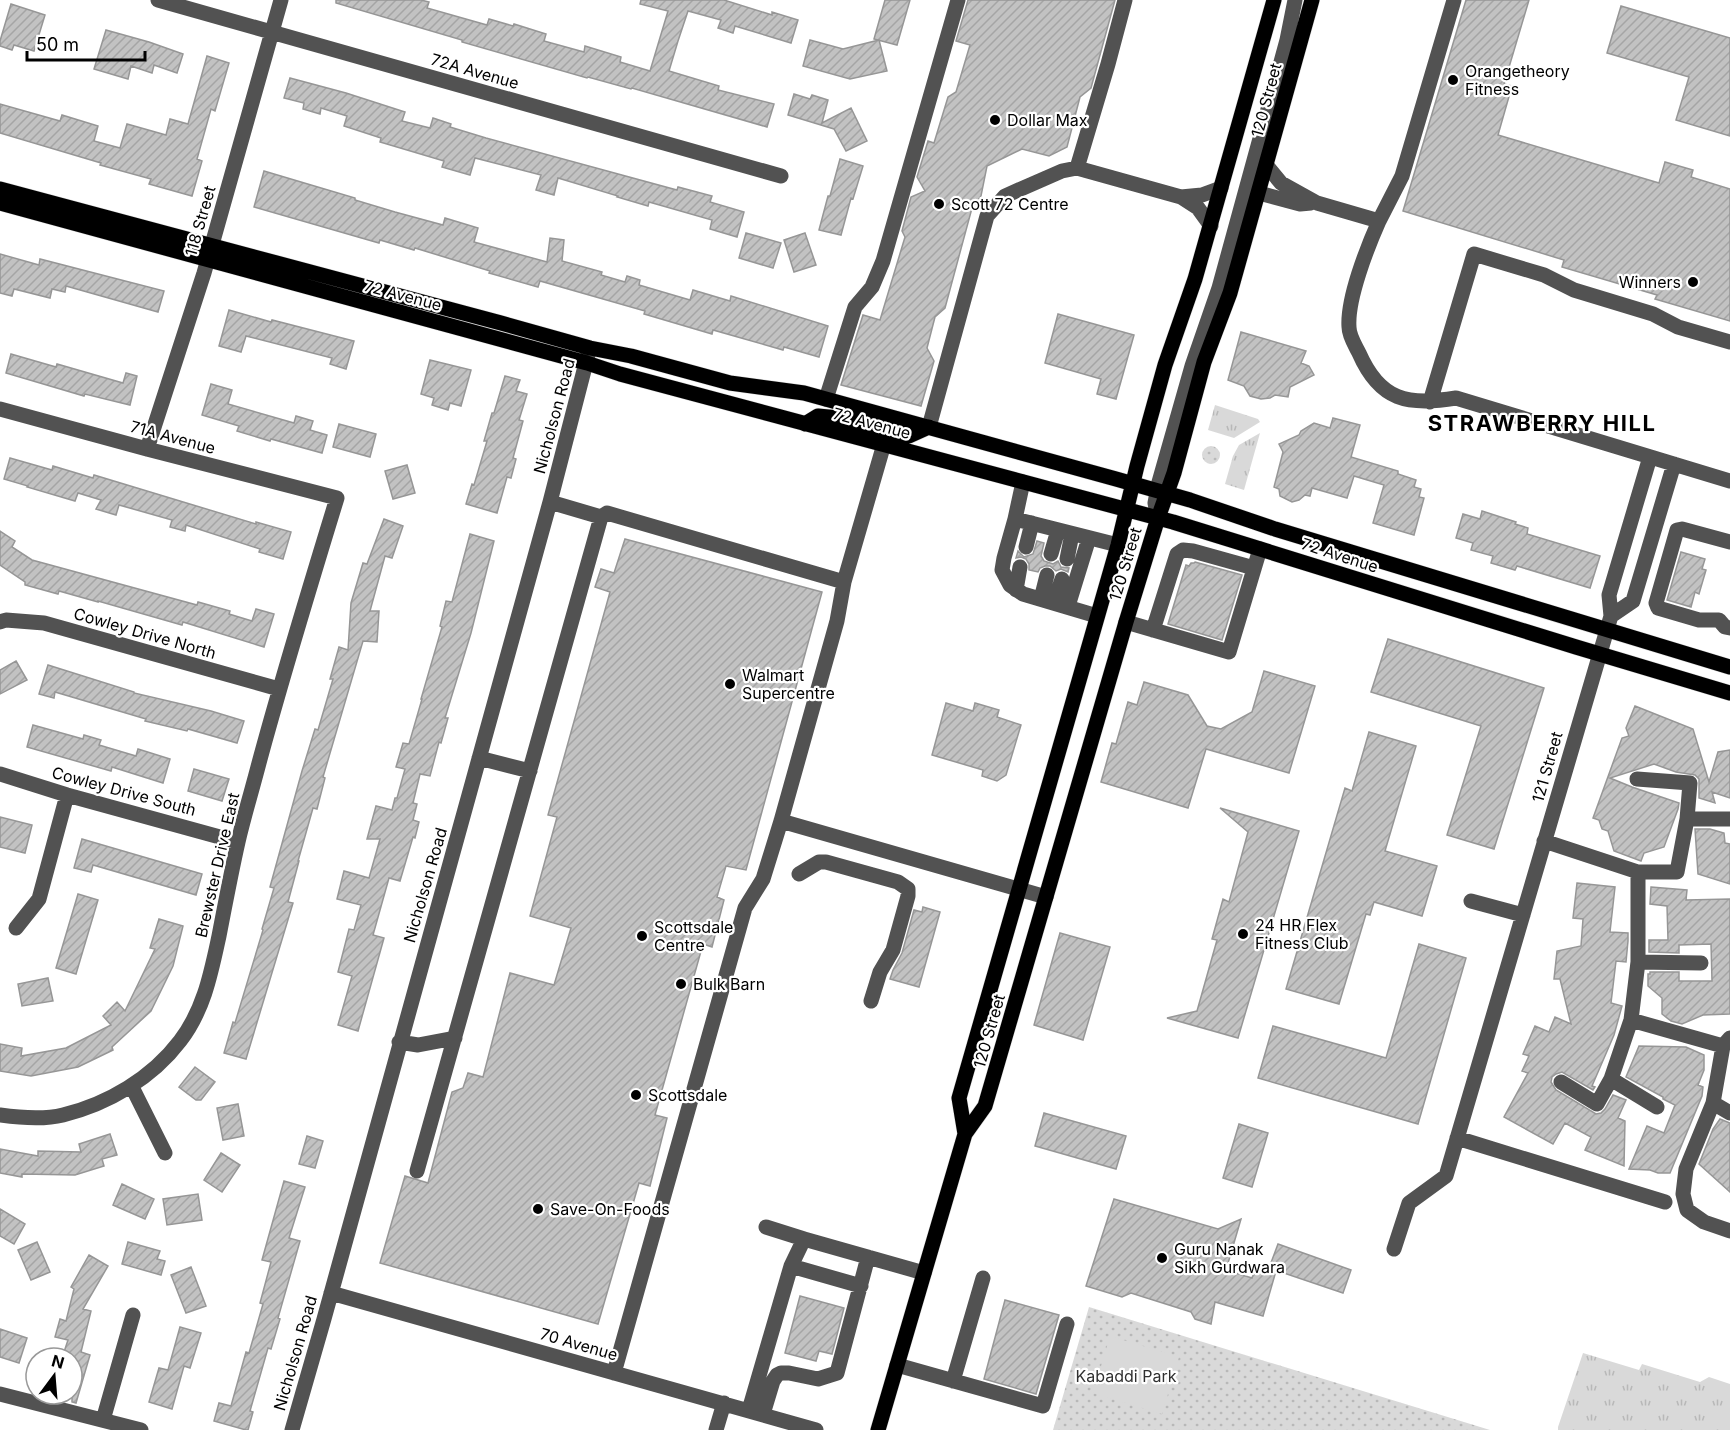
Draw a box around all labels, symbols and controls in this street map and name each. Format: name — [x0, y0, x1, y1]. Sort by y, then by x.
scale bar — [27, 24, 146, 62]
text: 50 m — [36, 34, 79, 55]
street label: 72A Avenue — [429, 49, 521, 93]
street label: 120 Street — [1247, 61, 1285, 139]
place label: Orangetheory Fitness — [1465, 61, 1570, 99]
marker: Orangetheory Fitness — [1446, 73, 1460, 87]
place label: Dollar Max — [1007, 110, 1088, 130]
marker: Dollar Max — [988, 113, 1002, 127]
street label: 118 Street — [180, 183, 220, 259]
place label: Scott 72 Centre — [951, 194, 1069, 214]
marker: Scott 72 Centre — [932, 197, 946, 211]
place label: Winners — [1619, 272, 1681, 292]
street label: 72 Avenue — [362, 275, 444, 315]
marker: Winners — [1686, 275, 1700, 289]
street label: Nicholson Road — [529, 356, 579, 476]
street label: 72 Avenue — [831, 403, 913, 443]
district label: STRAWBERRY HILL — [1428, 410, 1656, 436]
street label: 71A Avenue — [128, 416, 218, 458]
street label: 120 Street — [1104, 525, 1146, 603]
street label: 72 Avenue — [1299, 533, 1381, 577]
street label: Cowley Drive North — [71, 603, 219, 663]
place label: Walmart Supercentre — [742, 665, 835, 703]
marker: Walmart Supercentre — [723, 677, 737, 691]
street label: 121 Street — [1527, 729, 1567, 805]
street label: Cowley Drive South — [50, 762, 198, 820]
street label: Brewster Drive East — [191, 791, 243, 939]
street label: Nicholson Road — [399, 825, 451, 945]
place label: 24 HR Flex Fitness Club — [1255, 915, 1349, 953]
place label: Scottsdale Centre — [654, 917, 733, 955]
marker: 24 HR Flex Fitness Club — [1236, 927, 1250, 941]
marker: Scottsdale Centre — [635, 929, 649, 943]
place label: Bulk Barn — [693, 974, 765, 994]
marker: Bulk Barn — [674, 977, 688, 991]
street label: 120 Street — [969, 992, 1009, 1070]
place label: Scottsdale — [648, 1085, 727, 1105]
marker: Scottsdale — [629, 1088, 643, 1102]
place label: Save-On-Foods — [550, 1199, 670, 1219]
marker: Save-On-Foods — [531, 1202, 545, 1216]
place label: Guru Nanak Sikh Gurdwara — [1174, 1239, 1285, 1277]
marker: Guru Nanak Sikh Gurdwara — [1155, 1251, 1169, 1265]
street label: Nicholson Road — [269, 1293, 321, 1413]
street label: 70 Avenue — [538, 1323, 620, 1365]
north arrow — [24, 1346, 84, 1406]
text: N — [50, 1350, 67, 1373]
park label: Kabaddi Park — [1076, 1366, 1177, 1386]

